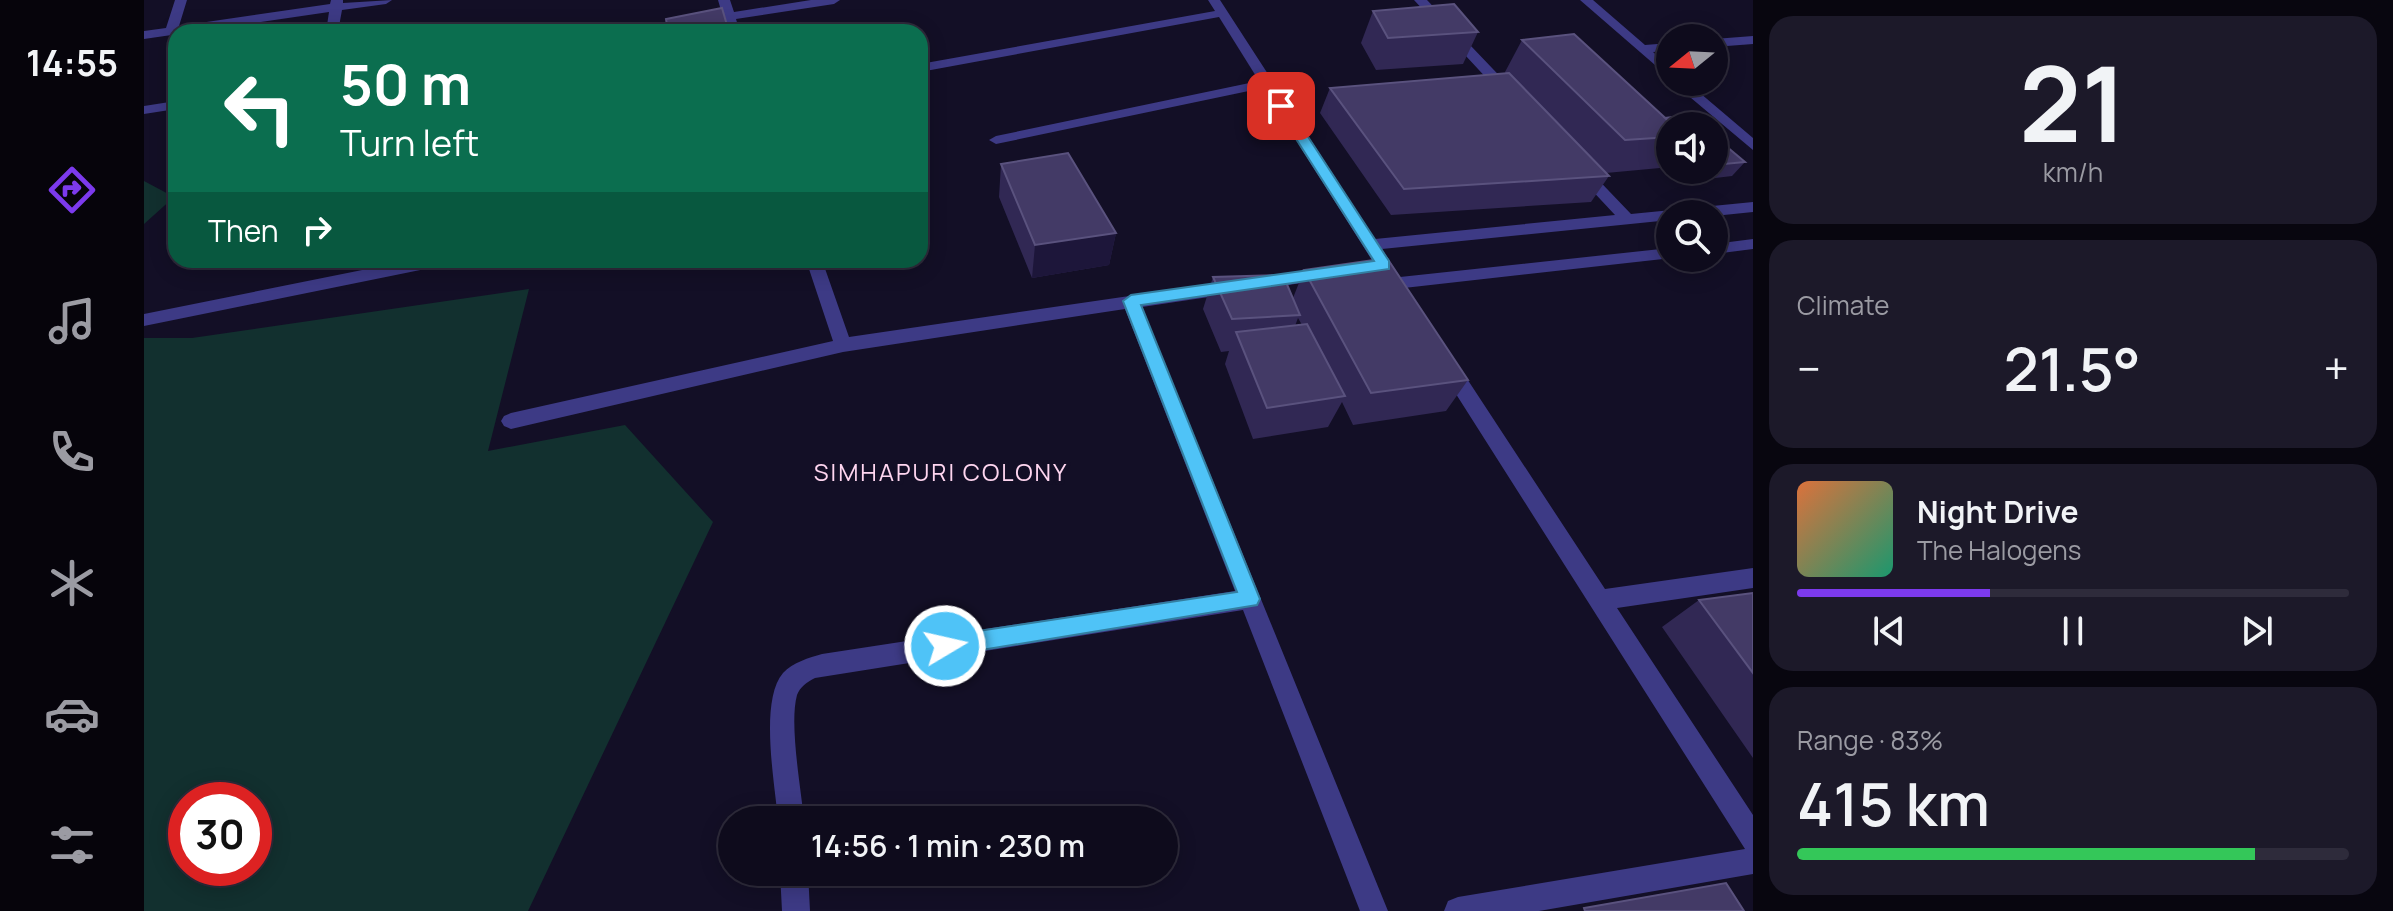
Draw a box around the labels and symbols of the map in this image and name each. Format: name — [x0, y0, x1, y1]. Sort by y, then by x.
north arrow — [1656, 24, 1728, 96]
pin — [1247, 72, 1315, 140]
district label: SIMHAPURI COLONY — [814, 455, 1068, 488]
position arrow — [903, 604, 987, 688]
speed limit sign: 30 — [168, 782, 272, 886]

